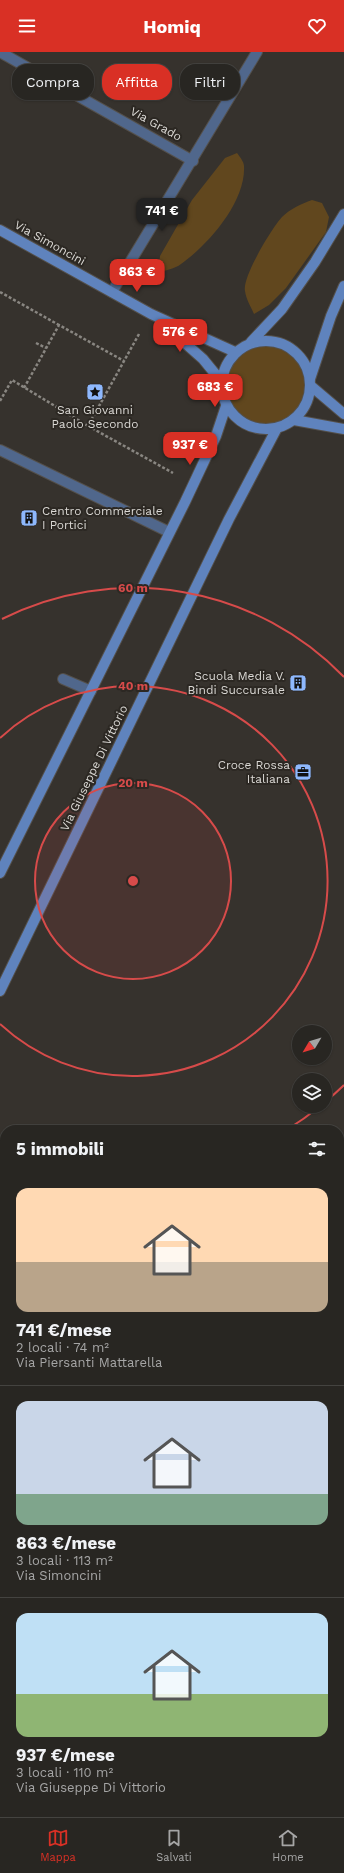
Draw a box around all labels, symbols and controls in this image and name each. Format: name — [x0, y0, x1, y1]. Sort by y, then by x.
icon: menu — [16, 15, 38, 37]
icon: heart — [306, 15, 328, 37]
text: Homiq — [143, 16, 201, 37]
chip: Compra — [12, 64, 94, 100]
chip: Affitta — [102, 64, 172, 100]
chip: Filtri — [180, 64, 240, 100]
street label: Via Grado — [128, 104, 184, 144]
pin: 741 € — [134, 198, 190, 232]
text: 741 € — [145, 203, 179, 218]
street label: Via Simoncini — [12, 218, 88, 268]
pin: 863 € — [109, 259, 165, 293]
text: 863 € — [119, 264, 155, 279]
pin: 576 € — [152, 319, 208, 353]
text: 576 € — [162, 324, 198, 339]
pin: 683 € — [187, 374, 243, 408]
text: 683 € — [197, 379, 233, 394]
place icon: San Giovanni Paolo Secondo — [85, 382, 105, 402]
place label: San Giovanni Paolo Secondo — [52, 403, 138, 431]
pin: 937 € — [162, 432, 218, 466]
text: 937 € — [172, 437, 208, 452]
place label: Centro Commerciale I Portici — [42, 504, 163, 532]
building icon: Centro Commerciale I Portici — [19, 508, 39, 528]
text: 60 m — [118, 581, 148, 595]
place label: Scuola Media V. Bindi Succursale — [187, 669, 285, 697]
building icon: Scuola Media V. Bindi Succursale — [288, 673, 308, 693]
text: 40 m — [118, 679, 148, 693]
street label: Via Giuseppe Di Vittorio — [57, 703, 131, 833]
place label: Croce Rossa Italiana — [218, 758, 290, 786]
office icon: Croce Rossa Italiana — [293, 762, 313, 782]
text: 20 m — [118, 776, 148, 790]
centre of rings — [126, 874, 140, 888]
north arrow — [292, 1025, 332, 1065]
map controls — [292, 1025, 332, 1113]
button: layers — [292, 1073, 332, 1113]
icon: filters — [306, 1138, 328, 1160]
text: 5 immobili — [16, 1139, 104, 1159]
icon: home — [136, 1214, 208, 1286]
text: 741 €/mese — [16, 1320, 112, 1340]
text: 2 locali · 74 m² — [16, 1340, 109, 1355]
text: Via Piersanti Mattarella — [16, 1355, 162, 1370]
icon: home — [136, 1427, 208, 1499]
text: 863 €/mese — [16, 1533, 116, 1553]
text: 3 locali · 113 m² — [16, 1553, 113, 1568]
text: Via Simoncini — [16, 1568, 102, 1583]
icon: home — [136, 1639, 208, 1711]
text: 937 €/mese — [16, 1745, 115, 1765]
text: 3 locali · 110 m² — [16, 1765, 113, 1780]
text: Via Giuseppe Di Vittorio — [16, 1780, 166, 1795]
tab: Mappa — [40, 1827, 76, 1864]
tab: Salvati — [156, 1827, 192, 1864]
tab: Home — [272, 1827, 304, 1864]

